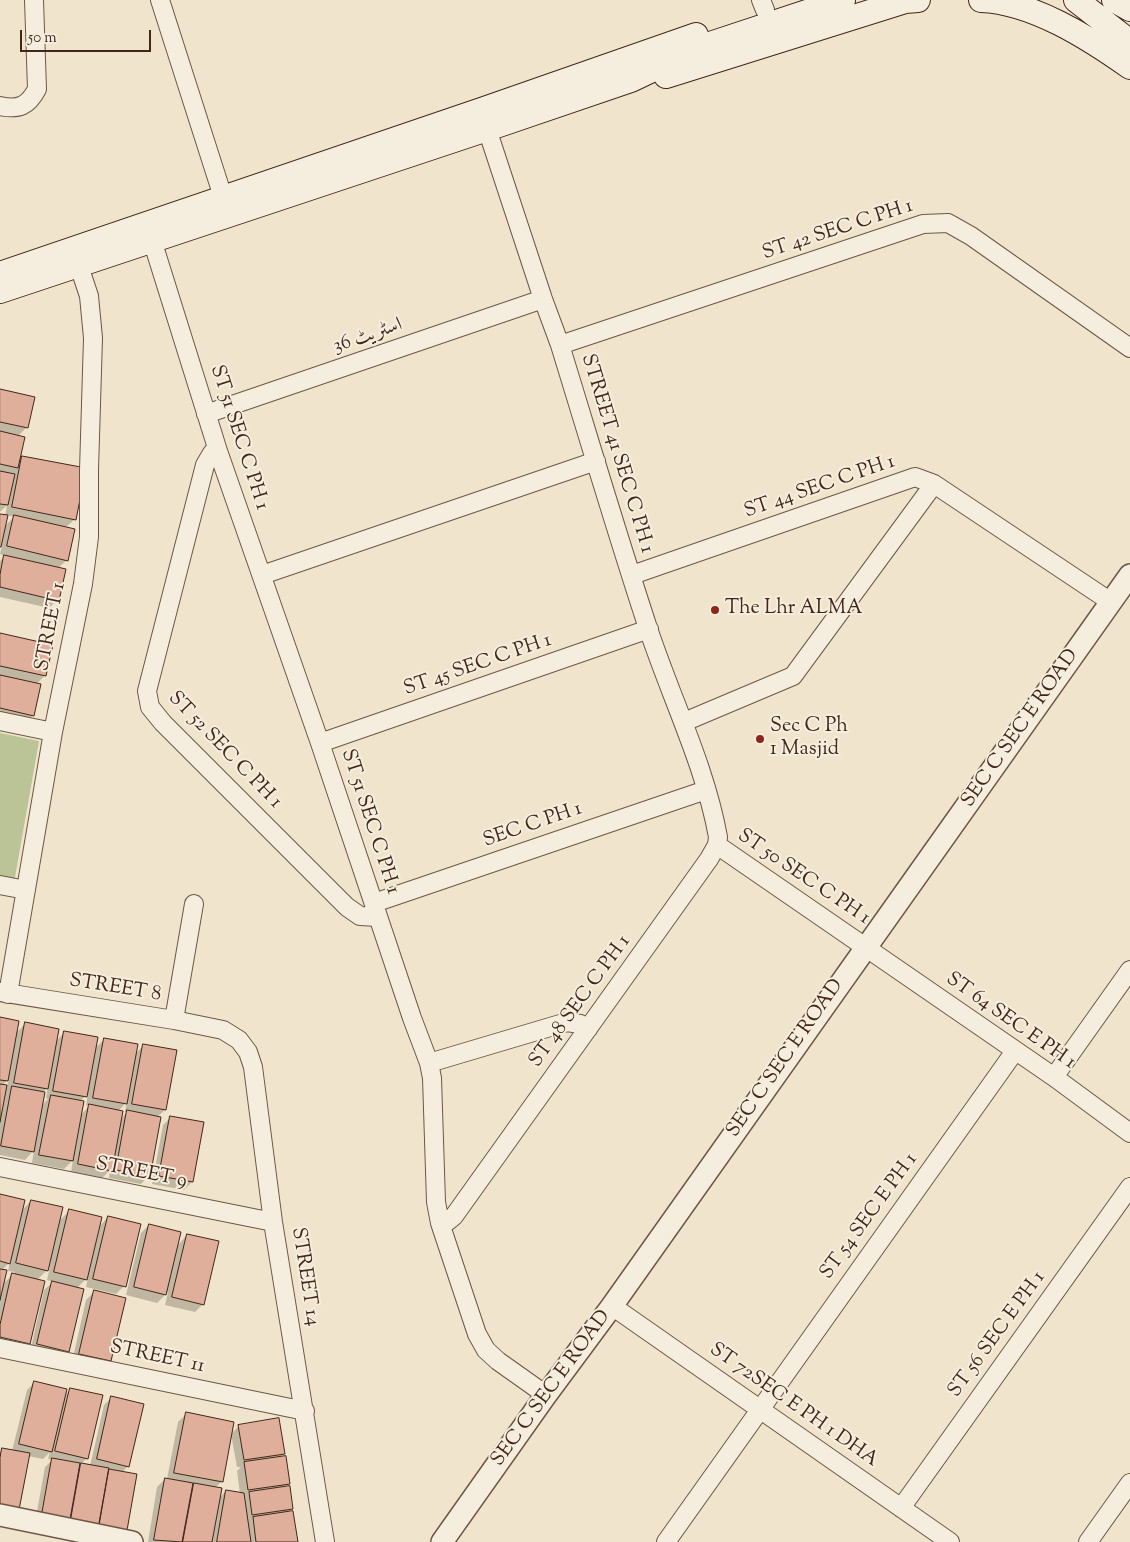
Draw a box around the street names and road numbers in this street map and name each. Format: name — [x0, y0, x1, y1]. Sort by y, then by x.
street label: ST 42 SEC C PH 1 — [760, 195, 916, 267]
street label: اسٹریٹ 36 — [330, 314, 406, 360]
street label: STREET 41 SEC C PH 1 — [574, 352, 658, 556]
street label: ST 51 SEC C PH 1 — [203, 362, 273, 514]
street label: ST 44 SEC C PH 1 — [742, 451, 898, 525]
street label: STREET 1 — [32, 581, 72, 673]
street label: ST 45 SEC C PH 1 — [401, 630, 555, 702]
street label: SEC C SEC E ROAD — [957, 645, 1085, 813]
street label: ST 52 SEC C PH 1 — [162, 687, 286, 815]
street label: ST 51 SEC C PH 1 — [334, 746, 404, 898]
street label: SEC C PH 1 — [480, 798, 586, 854]
street label: ST 50 SEC C PH 1 — [732, 825, 874, 931]
street label: ST 48 SEC C PH 1 — [525, 931, 637, 1073]
street label: ST 64 SEC E PH 1 — [940, 968, 1080, 1076]
street label: STREET 8 — [67, 970, 163, 1008]
street label: SEC C SEC E ROAD — [722, 975, 850, 1143]
street label: ST 54 SEC E PH 1 — [816, 1149, 924, 1285]
street label: STREET 9 — [93, 1153, 189, 1195]
street label: STREET 14 — [284, 1226, 324, 1328]
street label: ST 56 SEC E PH 1 — [944, 1267, 1052, 1403]
street label: SEC C SEC E ROAD — [487, 1306, 617, 1472]
street label: STREET 11 — [107, 1336, 207, 1380]
street label: ST 72SEC E PH 1 DHA — [704, 1339, 882, 1473]

